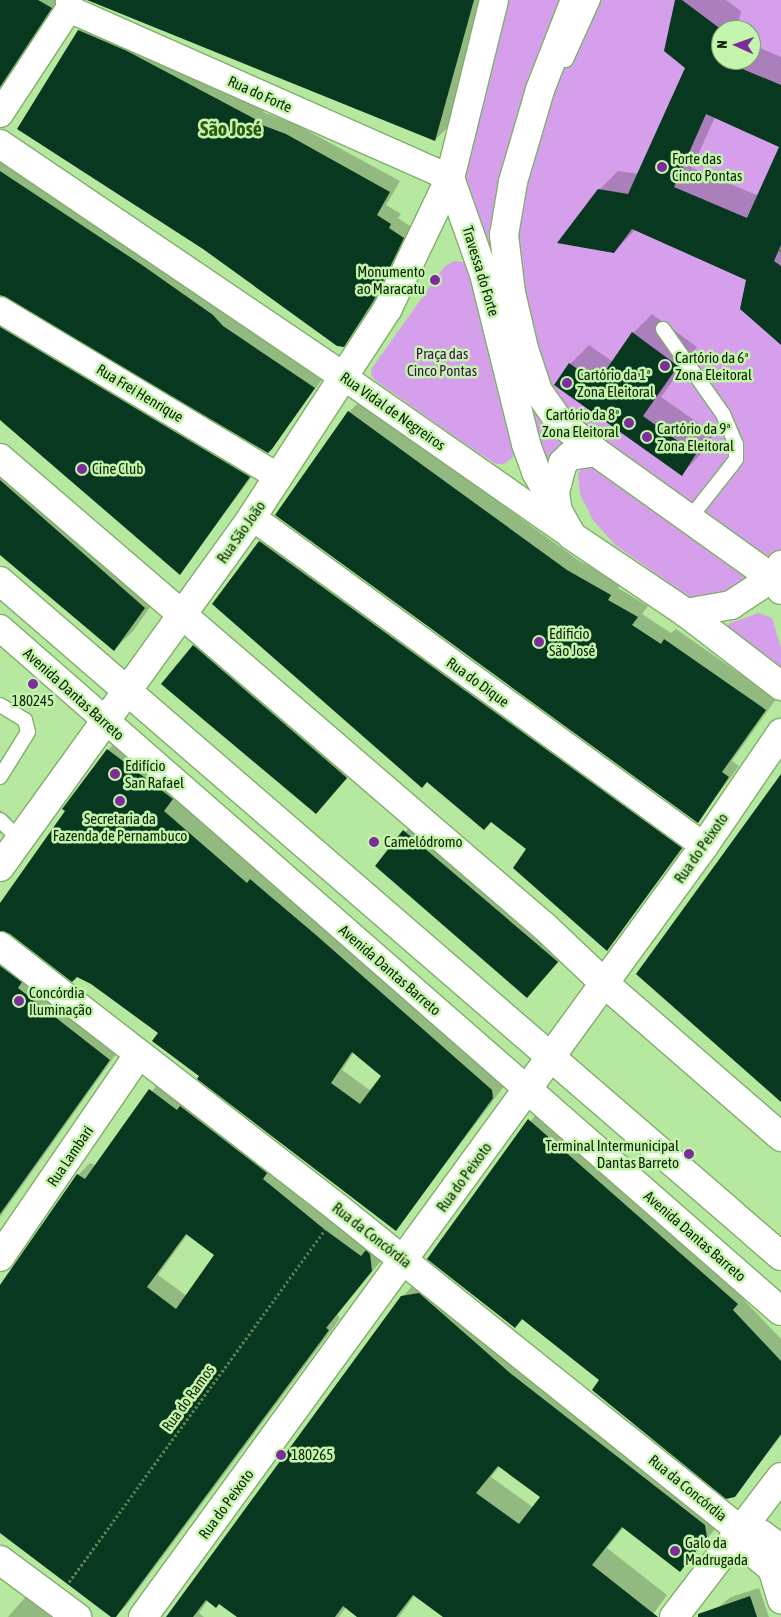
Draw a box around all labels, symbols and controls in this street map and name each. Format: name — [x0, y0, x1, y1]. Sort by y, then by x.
north arrow — [711, 20, 761, 70]
text: N — [714, 40, 730, 49]
street label: Rua do Forte — [225, 72, 295, 116]
district label: São José — [200, 116, 262, 140]
place label: Forte das Cinco Pontas — [672, 149, 742, 184]
marker: Forte das Cinco Pontas — [656, 161, 668, 173]
street label: Travessa do Forte — [459, 224, 503, 318]
place label: Monumento ao Maracatu — [357, 262, 425, 297]
marker: Monumento ao Maracatu — [429, 274, 441, 286]
park label: Praça das Cinco Pontas — [407, 344, 477, 379]
place label: Cartório da 6ª Zona Eleitoral — [675, 348, 752, 383]
street label: Rua Frei Henrique — [93, 360, 187, 426]
marker: Cartório da 6ª Zona Eleitoral — [659, 360, 671, 372]
place label: Cartório da 1ª Zona Eleitoral — [577, 365, 654, 400]
street label: Rua Vidal de Negreiros — [337, 368, 449, 454]
marker: Cartório da 1ª Zona Eleitoral — [561, 377, 573, 389]
place label: Cartório da 8ª Zona Eleitoral — [542, 405, 619, 440]
marker: Cartório da 8ª Zona Eleitoral — [623, 417, 635, 429]
place label: Cartório da 9ª Zona Eleitoral — [657, 419, 734, 454]
marker: Cartório da 9ª Zona Eleitoral — [641, 431, 653, 443]
place label: Cine Club — [92, 460, 143, 478]
marker: Cine Club — [76, 463, 88, 475]
street label: Rua São João — [213, 497, 269, 567]
place label: Edificio São José — [549, 624, 595, 659]
marker: Edificio São José — [533, 636, 545, 648]
street label: Avenida Dantas Barreto — [20, 644, 128, 744]
street label: Rua do Dique — [443, 653, 513, 711]
marker: 180245 — [27, 678, 39, 690]
place label: 180245 — [12, 692, 54, 710]
place label: Edifício San Rafael — [125, 756, 184, 791]
marker: Edifício San Rafael — [109, 768, 121, 780]
marker: Secretaria da Fazenda de Pernambuco — [114, 795, 126, 807]
place label: Secretaria da Fazenda de Pernambuco — [53, 809, 187, 844]
street label: Rua do Peixoto — [670, 809, 732, 887]
place label: Camelódromo — [384, 833, 463, 851]
marker: Camelódromo — [368, 836, 380, 848]
street label: Avenida Dantas Barreto — [335, 921, 445, 1019]
place label: Concórdia Iluminação — [29, 983, 92, 1018]
marker: Concórdia Iluminação — [13, 995, 25, 1007]
street label: Rua Lambari — [43, 1122, 97, 1190]
place label: Terminal Intermunicipal Dantas Barreto — [545, 1136, 679, 1171]
street label: Rua do Peixoto — [433, 1139, 495, 1215]
marker: Terminal Intermunicipal Dantas Barreto — [683, 1148, 695, 1160]
street label: Avenida Dantas Barreto — [640, 1187, 750, 1285]
street label: Rua da Concórdia — [329, 1198, 415, 1272]
street label: Rua do Ramos — [158, 1361, 218, 1435]
place label: 180265 — [291, 1446, 333, 1464]
marker: 180265 — [275, 1449, 287, 1461]
street label: Rua da Concórdia — [645, 1451, 731, 1525]
street label: Rua do Peixoto — [195, 1466, 257, 1542]
place label: Galo da Madrugada — [685, 1533, 748, 1568]
marker: Galo da Madrugada — [669, 1545, 681, 1557]

